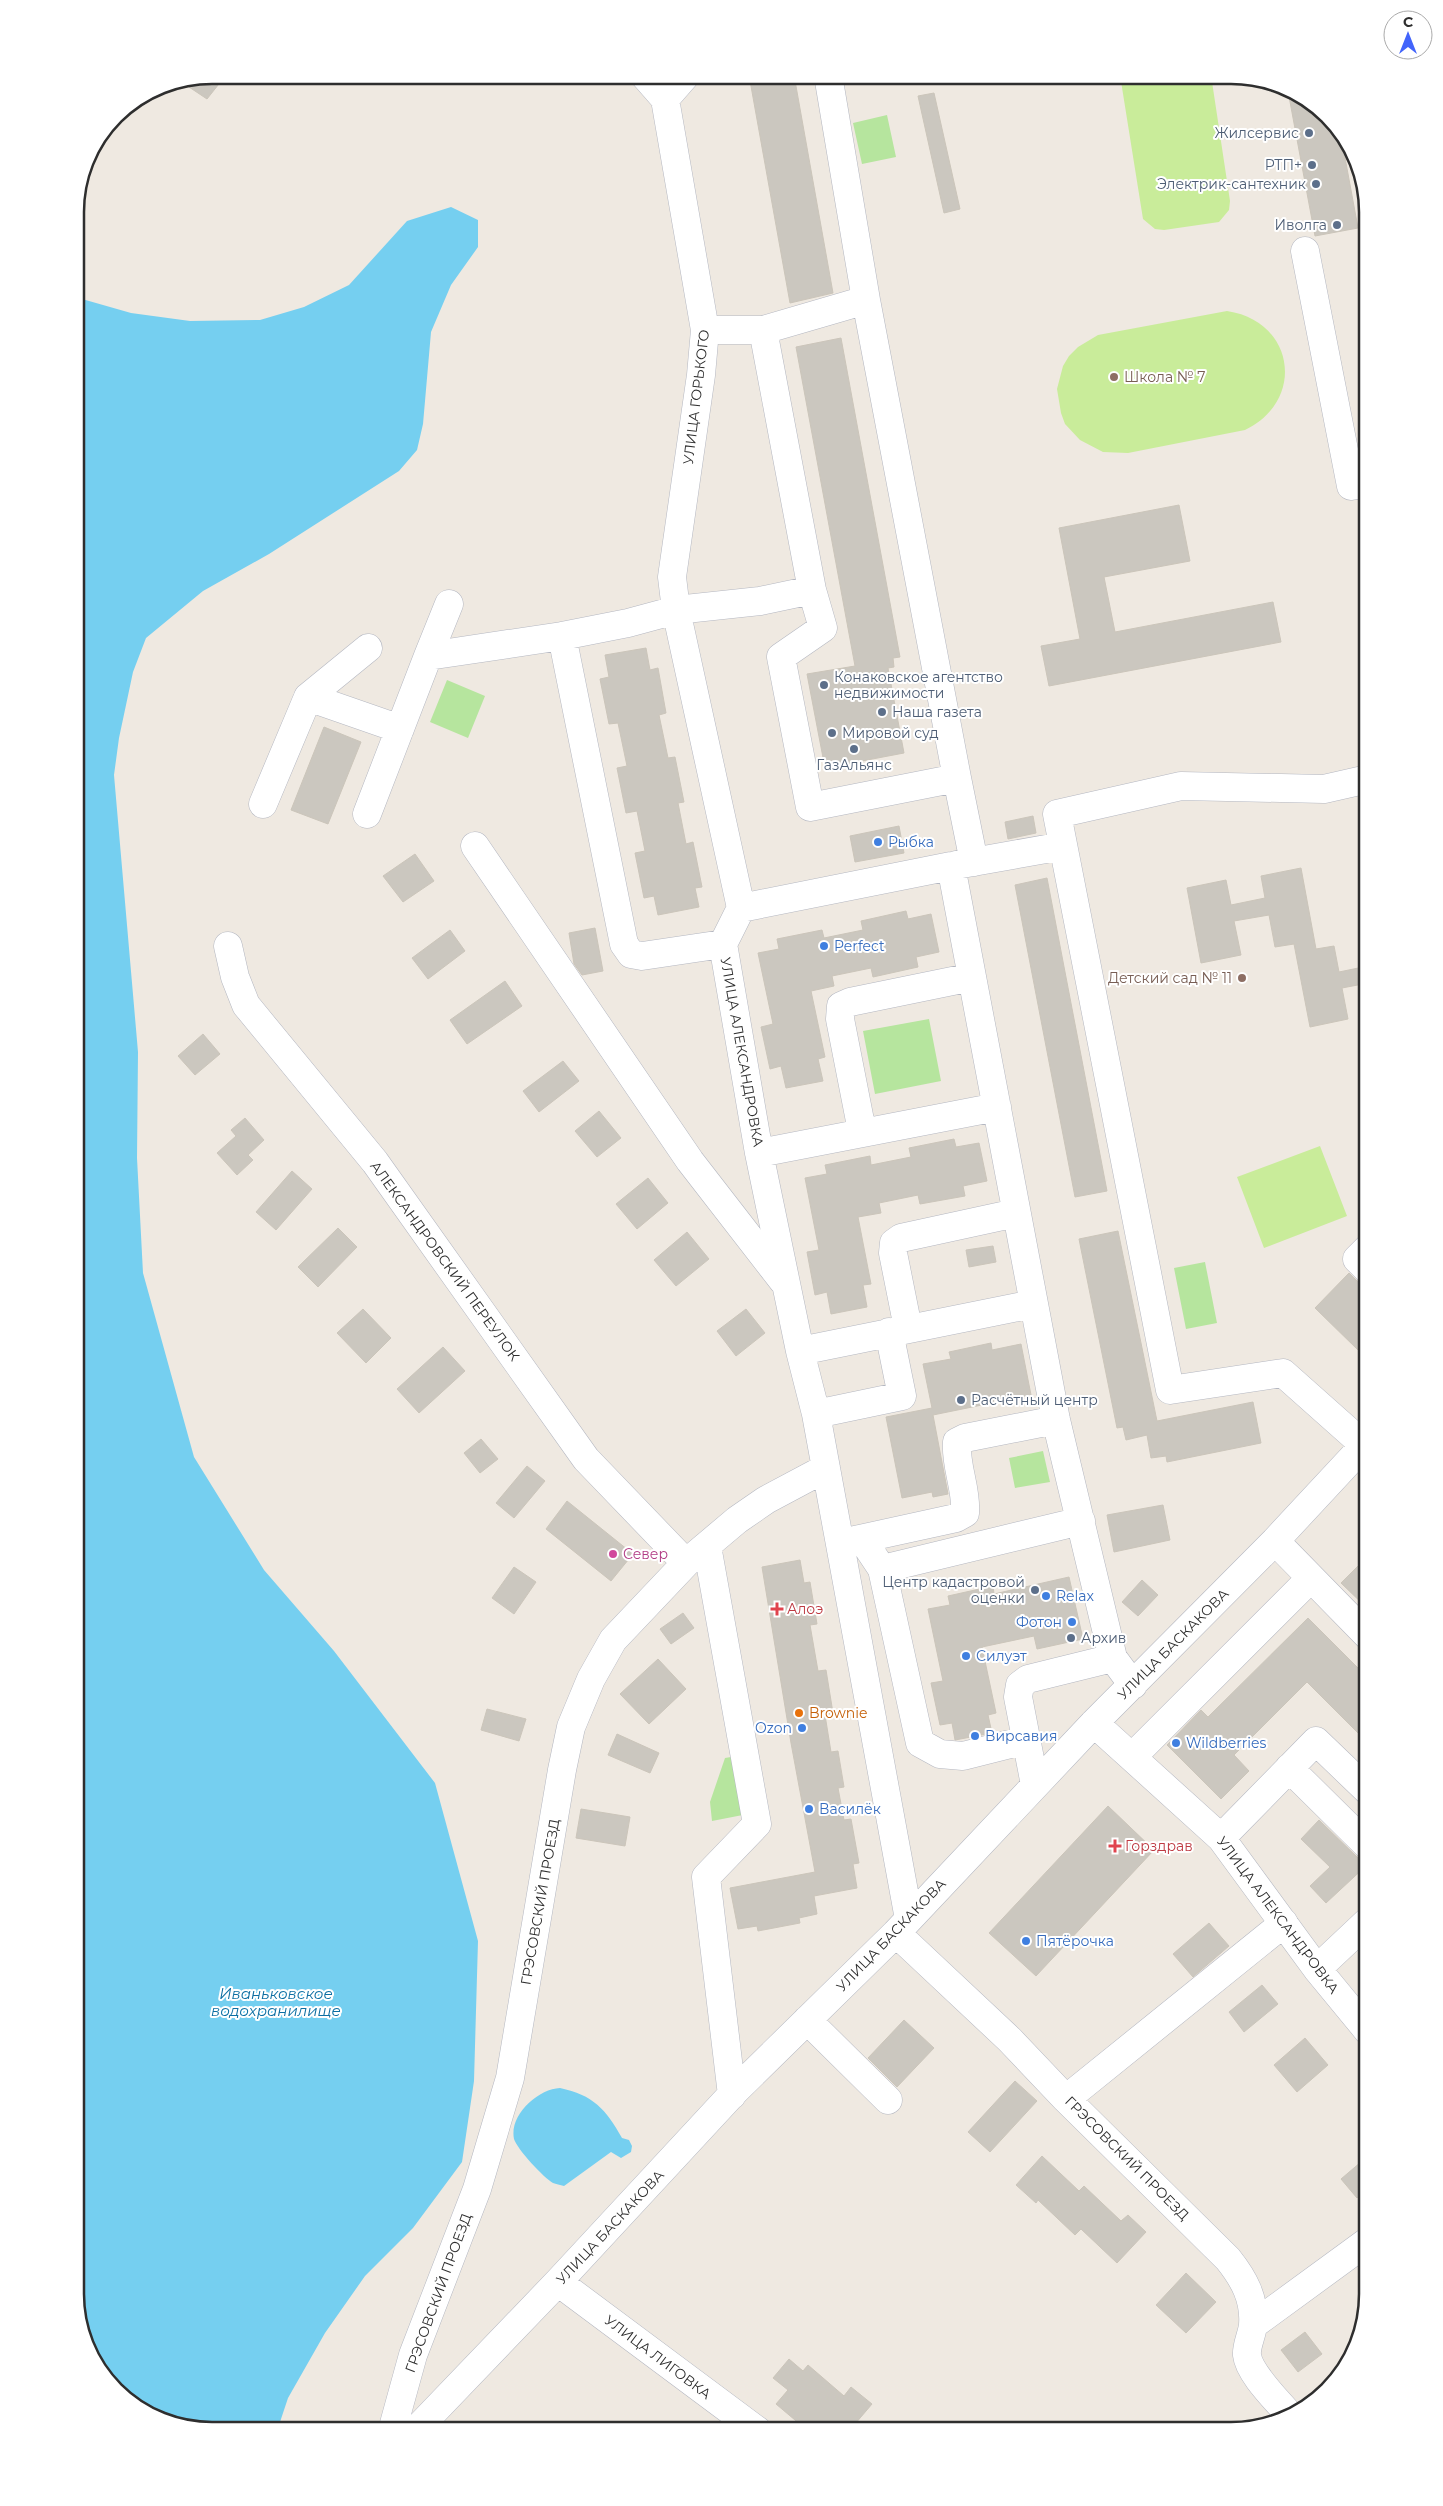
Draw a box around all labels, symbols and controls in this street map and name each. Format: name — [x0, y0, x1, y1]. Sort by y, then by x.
north arrow — [1383, 10, 1433, 60]
text: С — [1403, 13, 1413, 31]
place label: Жилсервис — [1214, 124, 1299, 142]
marker: Жилсервис — [1303, 127, 1315, 139]
place label: РТП+ — [1265, 156, 1302, 174]
marker: РТП+ — [1306, 159, 1318, 171]
place label: Электрик-сантехник — [1157, 175, 1306, 193]
marker: Электрик-сантехник — [1310, 178, 1322, 190]
place label: Иволга — [1274, 216, 1327, 234]
marker: Иволга — [1331, 219, 1343, 231]
street label: УЛИЦА ГОРЬКОГО — [679, 328, 713, 465]
place label: Школа № 7 — [1124, 368, 1205, 386]
marker: Школа № 7 — [1108, 371, 1120, 383]
place label: Конаковское агентство недвижимости — [834, 668, 1003, 702]
marker: Конаковское агентство недвижимости — [818, 679, 830, 691]
place label: Наша газета — [892, 703, 982, 721]
marker: Наша газета — [876, 706, 888, 718]
place label: Мировой суд — [842, 724, 939, 742]
marker: Мировой суд — [826, 727, 838, 739]
marker: ГазАльянс — [848, 743, 860, 755]
place label: ГазАльянс — [816, 756, 892, 774]
place label: Рыбка — [888, 833, 934, 851]
marker: Рыбка — [872, 836, 884, 848]
place label: Perfect — [834, 937, 885, 955]
marker: Perfect — [818, 940, 830, 952]
street label: УЛИЦА АЛЕКСАНДРОВКА — [716, 956, 768, 1149]
place label: Детский сад № 11 — [1108, 969, 1232, 987]
marker: Детский сад № 11 — [1236, 972, 1248, 984]
street label: АЛЕКСАНДРОВСКИЙ ПЕРЕУЛОК — [366, 1157, 524, 1365]
place label: Расчётный центр — [971, 1391, 1098, 1409]
marker: Расчётный центр — [955, 1394, 967, 1406]
place label: Север — [623, 1545, 668, 1563]
marker: Север — [607, 1548, 619, 1560]
place label: Центр кадастровой оценки — [882, 1573, 1025, 1607]
marker: Центр кадастровой оценки — [1029, 1584, 1041, 1596]
street label: УЛИЦА БАСКАКОВА — [1114, 1584, 1233, 1703]
place label: Relax — [1056, 1587, 1095, 1605]
marker: Relax — [1040, 1590, 1052, 1602]
place label: Алоэ — [787, 1600, 823, 1618]
marker: Алоэ — [771, 1603, 783, 1615]
place label: Фотон — [1016, 1613, 1062, 1631]
marker: Фотон — [1066, 1616, 1078, 1628]
place label: Архив — [1081, 1629, 1126, 1647]
marker: Архив — [1065, 1632, 1077, 1644]
place label: Силуэт — [976, 1647, 1027, 1665]
marker: Силуэт — [960, 1650, 972, 1662]
place label: Brownie — [809, 1704, 868, 1722]
marker: Brownie — [793, 1707, 805, 1719]
place label: Ozon — [755, 1719, 792, 1737]
marker: Ozon — [796, 1722, 808, 1734]
place label: Вирсавия — [985, 1727, 1057, 1745]
marker: Вирсавия — [969, 1730, 981, 1742]
place label: Wildberries — [1186, 1734, 1267, 1752]
marker: Wildberries — [1170, 1737, 1182, 1749]
place label: Василёк — [819, 1800, 881, 1818]
marker: Василёк — [803, 1803, 815, 1815]
street label: ГРЭСОВСКИЙ ПРОЕЗД — [517, 1817, 563, 1987]
street label: УЛИЦА АЛЕКСАНДРОВКА — [1213, 1833, 1343, 1998]
place label: Горздрав — [1125, 1837, 1193, 1855]
marker: Горздрав — [1109, 1840, 1121, 1852]
street label: УЛИЦА БАСКАКОВА — [832, 1874, 950, 1995]
place label: Пятёрочка — [1036, 1932, 1114, 1950]
marker: Пятёрочка — [1020, 1935, 1032, 1947]
water label: Иваньковское водохранилище — [211, 1984, 341, 2020]
street label: ГРЭСОВСКИЙ ПРОЕЗД — [1061, 2092, 1193, 2224]
street label: УЛИЦА БАСКАКОВА — [552, 2166, 668, 2288]
street label: ГРЭСОВСКИЙ ПРОЕЗД — [401, 2211, 475, 2375]
street label: УЛИЦА ЛИГОВКА — [601, 2311, 715, 2403]

